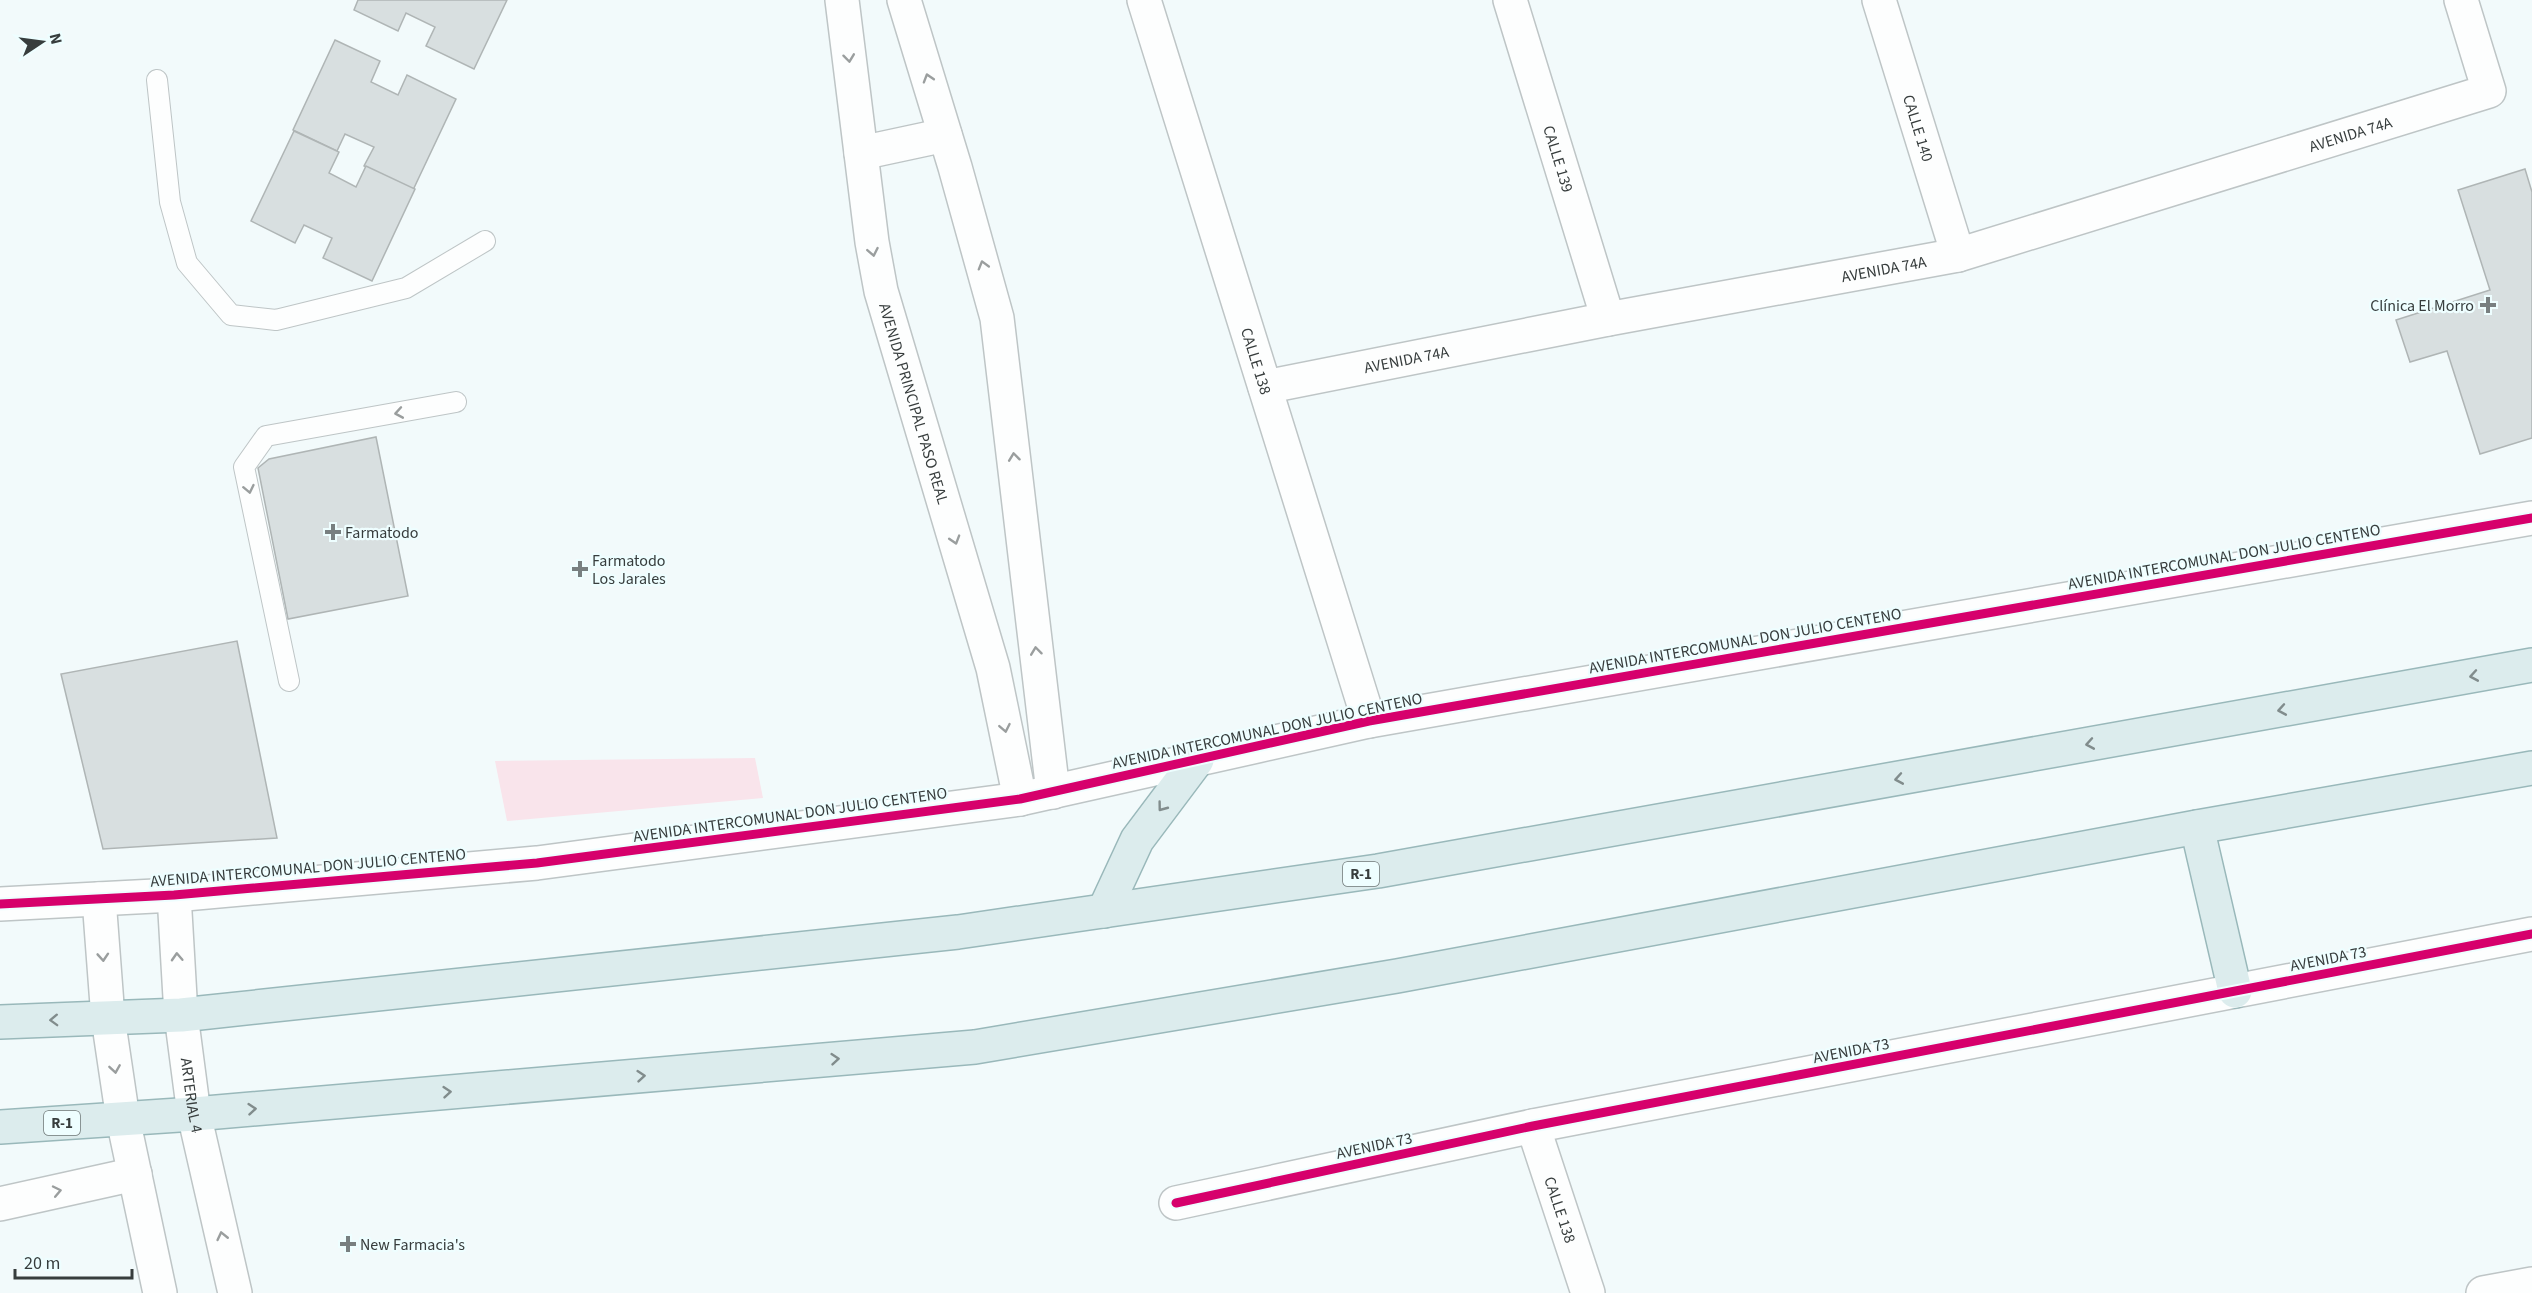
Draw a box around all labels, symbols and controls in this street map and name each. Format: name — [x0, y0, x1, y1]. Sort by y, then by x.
north arrow — [12, 12, 72, 72]
text: N — [44, 31, 68, 47]
one-way arrow — [843, 53, 855, 63]
one-way arrow — [922, 73, 935, 84]
street label: CALLE 140 — [1897, 92, 1938, 165]
street label: AVENIDA 74A — [2306, 112, 2395, 158]
street label: CALLE 139 — [1537, 123, 1578, 195]
one-way arrow — [867, 247, 879, 256]
street label: AVENIDA 74A — [1840, 251, 1928, 288]
one-way arrow — [977, 260, 990, 270]
place label: Clínica El Morro — [2370, 295, 2474, 317]
marker: Clínica El Morro — [2479, 296, 2497, 314]
street label: AVENIDA PRINCIPAL PASO REAL — [873, 300, 954, 507]
street label: CALLE 138 — [1235, 325, 1276, 397]
street label: AVENIDA 74A — [1362, 341, 1451, 379]
one-way arrow — [394, 406, 404, 419]
one-way arrow — [1008, 452, 1020, 462]
one-way arrow — [241, 484, 254, 494]
street label: AVENIDA INTERCOMUNAL DON JULIO CENTENO — [2066, 519, 2382, 595]
place label: Farmatodo — [345, 522, 419, 544]
marker: Farmatodo — [326, 525, 340, 539]
one-way arrow — [948, 534, 960, 545]
place label: Farmatodo Los Jarales — [592, 550, 666, 590]
marker: Farmatodo Los Jarales — [573, 562, 587, 576]
street label: AVENIDA INTERCOMUNAL DON JULIO CENTENO — [1587, 603, 1903, 679]
one-way arrow — [1030, 646, 1043, 655]
one-way arrow — [2470, 669, 2480, 682]
street label: AVENIDA INTERCOMUNAL DON JULIO CENTENO — [1110, 687, 1425, 775]
one-way arrow — [2278, 703, 2288, 716]
one-way arrow — [998, 723, 1011, 733]
one-way arrow — [2086, 737, 2096, 750]
one-way arrow — [1894, 772, 1903, 784]
street label: AVENIDA INTERCOMUNAL DON JULIO CENTENO — [632, 782, 949, 848]
one-way arrow — [1158, 800, 1169, 811]
street label: AVENIDA INTERCOMUNAL DON JULIO CENTENO — [149, 843, 467, 893]
road number: R-1 — [1343, 862, 1379, 886]
street label: AVENIDA 73 — [2288, 941, 2368, 977]
one-way arrow — [97, 952, 110, 961]
one-way arrow — [171, 953, 184, 962]
one-way arrow — [49, 1014, 58, 1027]
street label: AVENIDA 73 — [1811, 1033, 1891, 1069]
one-way arrow — [831, 1053, 840, 1066]
street label: ARTERIAL 4 — [175, 1057, 208, 1135]
one-way arrow — [109, 1064, 121, 1073]
one-way arrow — [636, 1069, 645, 1082]
one-way arrow — [442, 1086, 451, 1099]
one-way arrow — [248, 1103, 257, 1116]
road number: R-1 — [44, 1111, 80, 1135]
street label: AVENIDA 73 — [1334, 1127, 1414, 1165]
street label: CALLE 138 — [1538, 1174, 1581, 1246]
one-way arrow — [52, 1186, 62, 1199]
one-way arrow — [216, 1231, 229, 1241]
place label: New Farmacia's — [360, 1234, 465, 1256]
marker: New Farmacia's — [341, 1237, 355, 1251]
scale bar — [15, 1242, 132, 1280]
text: 20 m — [24, 1251, 60, 1276]

